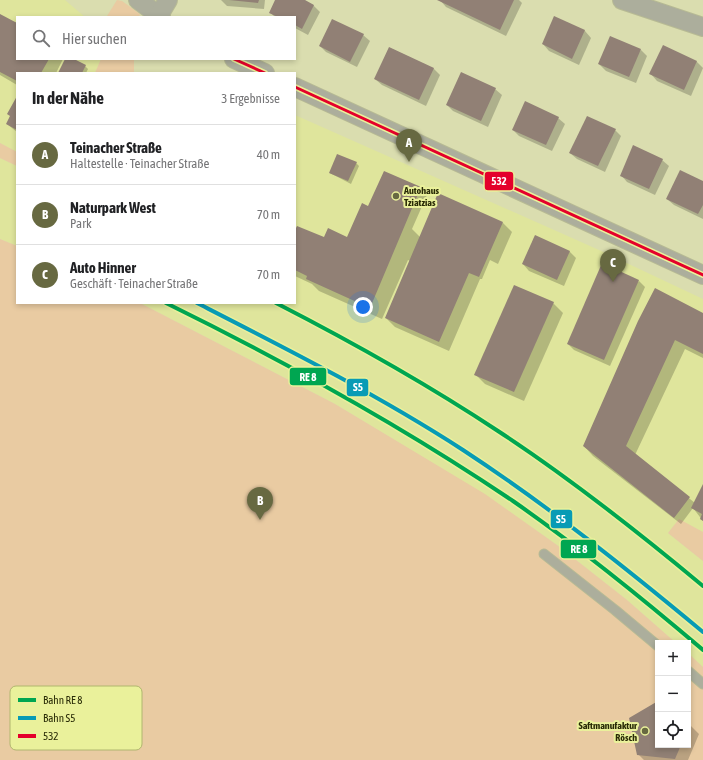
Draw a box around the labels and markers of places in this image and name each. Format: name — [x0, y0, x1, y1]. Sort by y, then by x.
pin: A — [396, 129, 422, 162]
place label: Autohaus Tziatzias — [403, 185, 440, 208]
marker: Autohaus Tziatzias — [391, 191, 401, 201]
pin: C — [600, 249, 626, 282]
pin: B — [247, 487, 273, 520]
place label: Saftmanufaktur Rösch — [579, 720, 638, 743]
marker: Saftmanufaktur Rösch — [640, 726, 650, 736]

